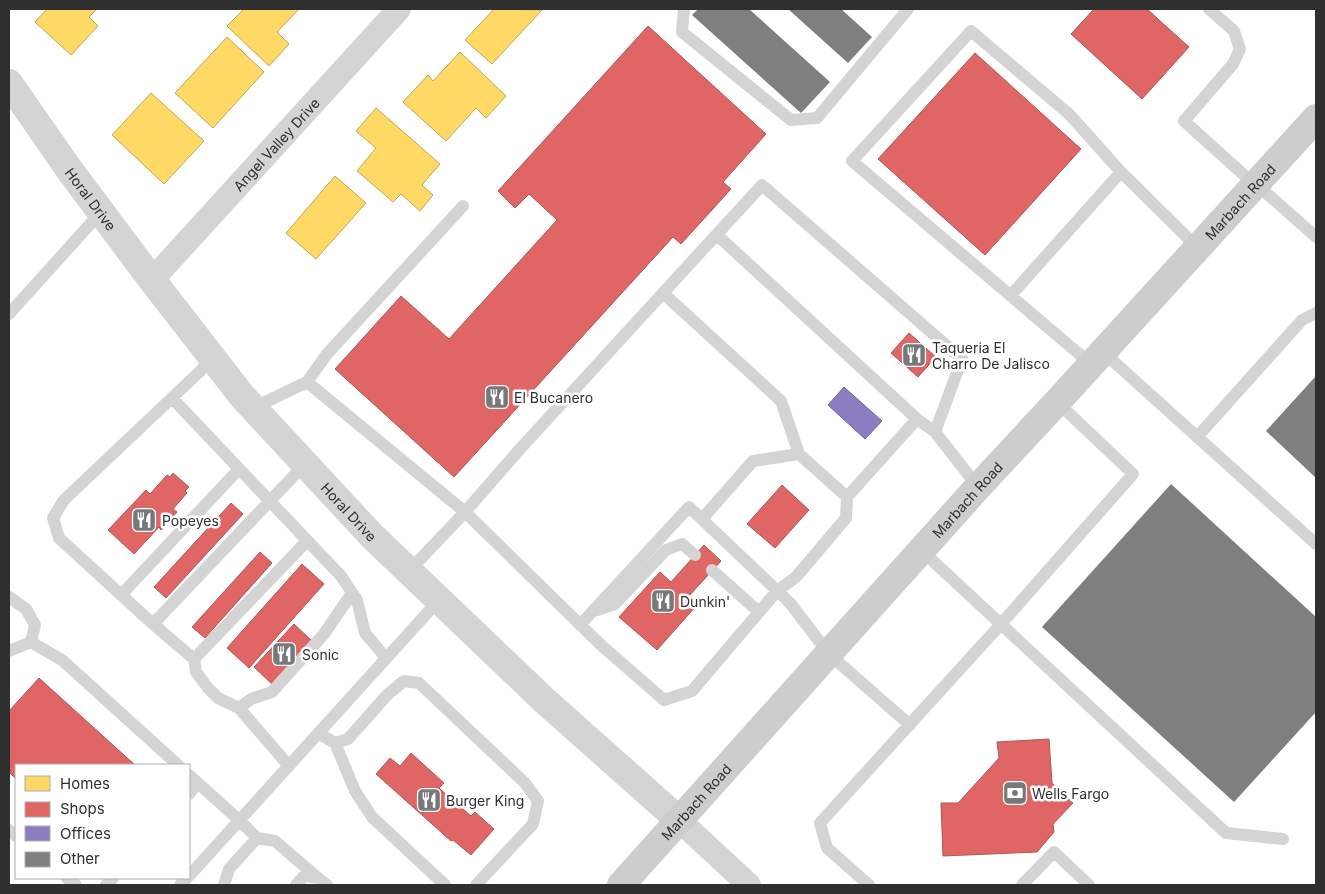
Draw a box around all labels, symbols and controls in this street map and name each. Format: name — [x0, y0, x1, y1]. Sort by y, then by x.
street label: Angel Valley Drive — [229, 94, 323, 194]
street label: Marbach Road — [1201, 160, 1279, 243]
street label: Horal Drive — [62, 164, 120, 234]
place label: Taqueria El Charro De Jalisco — [932, 339, 1050, 372]
restaurant icon: Taqueria El Charro De Jalisco — [901, 342, 927, 368]
restaurant icon: El Bucanero — [484, 384, 510, 410]
place label: El Bucanero — [514, 389, 593, 406]
street label: Marbach Road — [928, 458, 1006, 541]
street label: Horal Drive — [318, 479, 381, 544]
restaurant icon: Popeyes — [131, 507, 157, 533]
place label: Popeyes — [162, 512, 219, 529]
restaurant icon: Dunkin' — [650, 588, 676, 614]
place label: Dunkin' — [680, 593, 730, 610]
restaurant icon: Sonic — [271, 641, 297, 667]
place label: Sonic — [302, 646, 339, 663]
street label: Marbach Road — [657, 760, 734, 843]
legend — [15, 764, 190, 879]
text: Homes — [60, 774, 110, 793]
bank icon: Wells Fargo — [1002, 780, 1028, 806]
place label: Wells Fargo — [1032, 785, 1109, 802]
restaurant icon: Burger King — [416, 787, 442, 813]
place label: Burger King — [446, 792, 524, 809]
text: Shops — [60, 799, 105, 818]
text: Offices — [60, 824, 111, 843]
text: Other — [60, 849, 100, 868]

